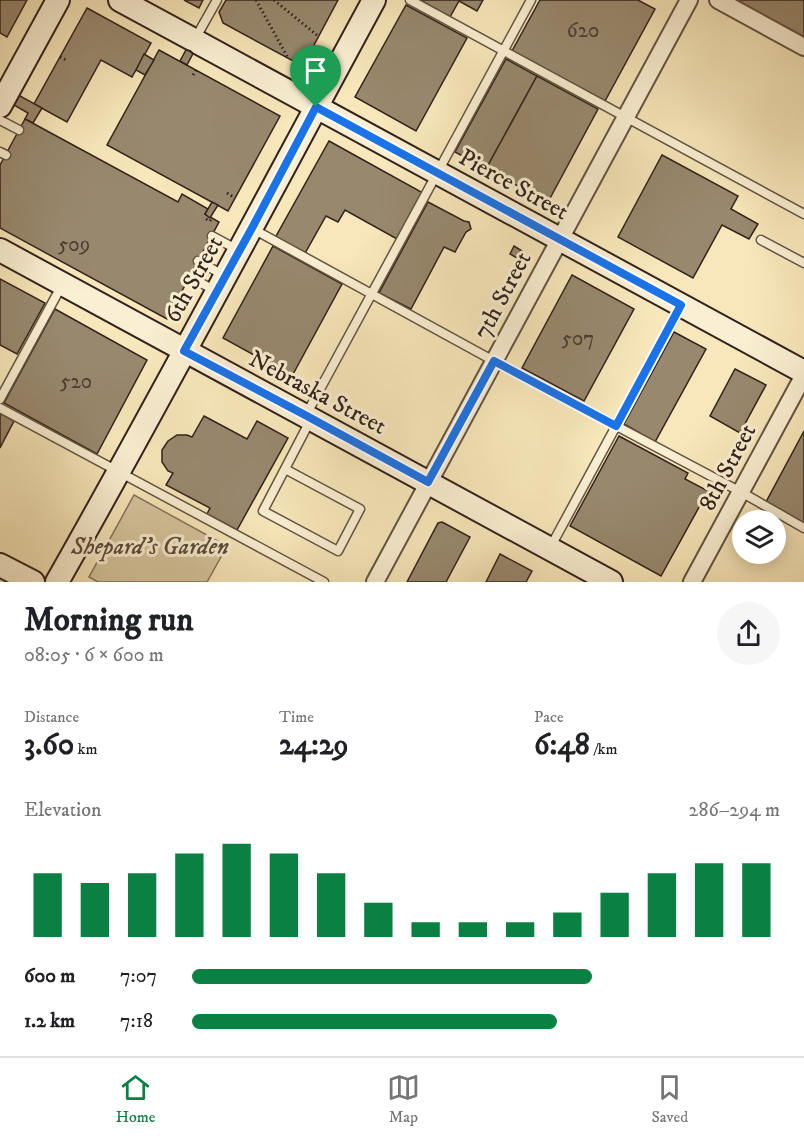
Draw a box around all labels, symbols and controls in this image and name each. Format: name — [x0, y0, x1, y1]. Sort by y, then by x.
house number: 620 — [567, 18, 599, 44]
pin — [290, 45, 341, 107]
icon: arrive — [299, 54, 332, 87]
street label: Pierce Street — [453, 142, 574, 227]
street label: 6th Street — [158, 231, 230, 328]
house number: 509 — [58, 232, 90, 258]
street label: 7th Street — [467, 246, 539, 344]
house number: 507 — [562, 326, 594, 352]
street label: Nebraska Street — [244, 344, 392, 442]
house number: 520 — [60, 369, 92, 395]
street label: 8th Street — [693, 419, 763, 516]
map controls — [732, 510, 786, 564]
button: layers — [732, 510, 786, 564]
park label: Shepard’s Garden — [70, 532, 229, 562]
text: Morning run — [24, 600, 193, 641]
button: share — [717, 602, 780, 665]
text: 08:05 · 6 × 600 m — [24, 643, 164, 668]
text: Distance — [24, 707, 79, 727]
text: Time — [279, 707, 314, 727]
text: Pace — [534, 707, 564, 727]
text: 3.60 — [24, 727, 74, 764]
text: 24:29 — [279, 727, 349, 764]
text: 6:48 — [534, 727, 590, 764]
text: km — [74, 739, 97, 759]
text: /km — [590, 739, 617, 759]
text: Elevation — [24, 798, 101, 823]
text: 286–294 m — [689, 798, 780, 823]
text: 600 m — [24, 964, 75, 989]
text: 7:07 — [120, 964, 157, 989]
text: 1.2 km — [24, 1009, 75, 1034]
text: 7:18 — [120, 1009, 153, 1034]
tab: Home — [116, 1071, 155, 1127]
tab: Map — [387, 1071, 420, 1127]
tab: Saved — [651, 1071, 688, 1127]

